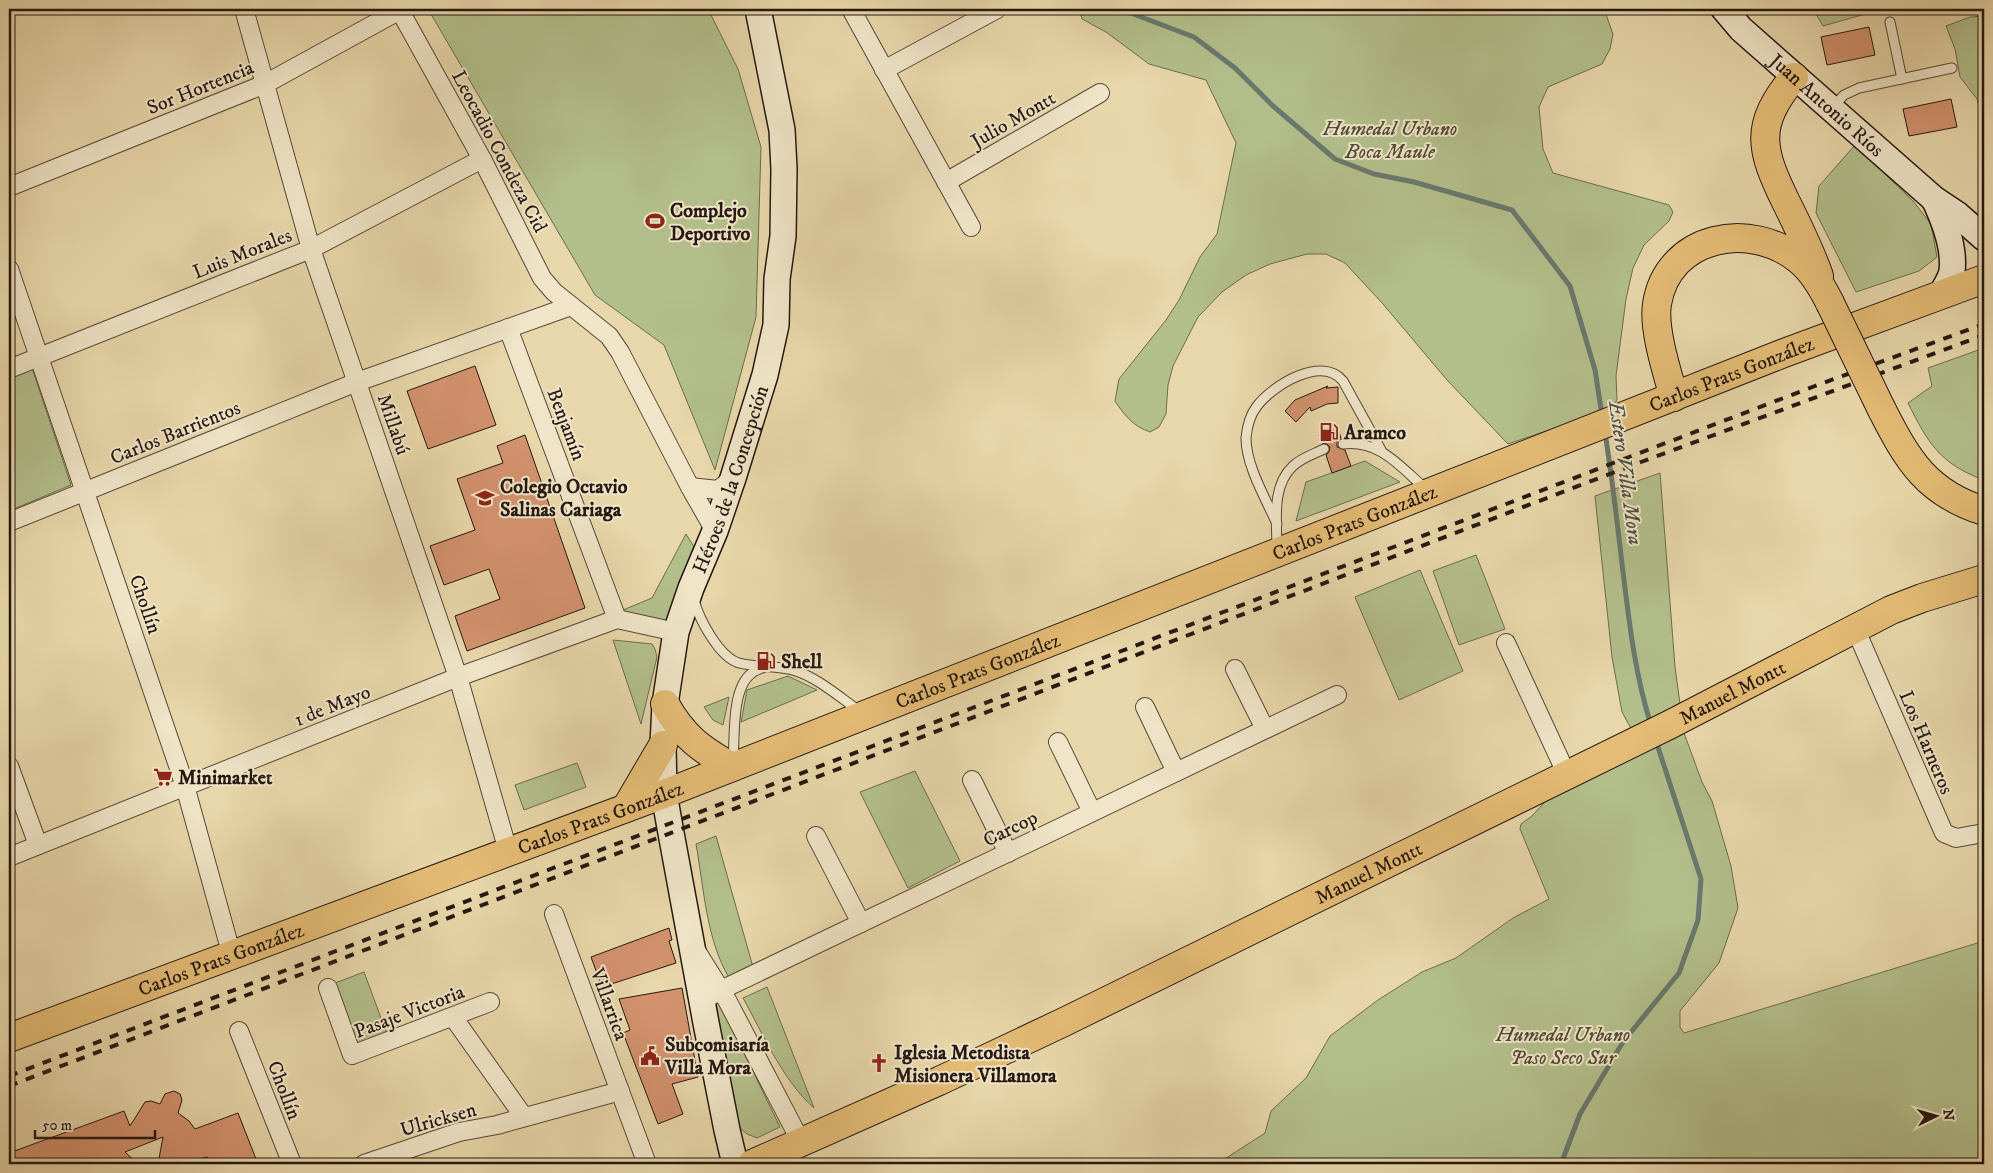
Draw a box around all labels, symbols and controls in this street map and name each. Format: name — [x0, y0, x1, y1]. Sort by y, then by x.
street label: Juan Antonio Ríos — [1762, 48, 1889, 163]
street label: Sor Hortencia — [144, 55, 258, 121]
street label: Leocadio Condeza Cid — [445, 66, 552, 237]
street label: Julio Montt — [965, 86, 1060, 155]
park label: Humedal Urbano Boca Maule — [1322, 117, 1457, 165]
place label: Complejo Deportivo — [670, 199, 751, 247]
sports icon: Complejo Deportivo — [644, 210, 666, 232]
street label: Luis Morales — [189, 223, 296, 286]
street label: Carlos Prats González — [1646, 332, 1818, 419]
street label: Héroes de la Concepción — [688, 382, 775, 577]
street label: Benjamín — [540, 385, 591, 465]
street label: Millabú — [371, 391, 415, 458]
street label: Carlos Barrientos — [107, 396, 245, 471]
water label: Estero Villa Mora — [1602, 399, 1648, 547]
fuel station icon: Aramco — [1318, 421, 1340, 443]
place label: Aramco — [1343, 421, 1406, 446]
place label: Colegio Octavio Salinas Cariaga — [500, 475, 628, 523]
street label: Carlos Prats González — [1269, 480, 1441, 567]
school or university icon: Colegio Octavio Salinas Cariaga — [474, 487, 496, 509]
street label: Chollín — [123, 572, 167, 638]
street label: Carlos Prats González — [892, 628, 1064, 716]
fuel station icon: Shell — [755, 650, 777, 672]
place label: Shell — [781, 650, 823, 675]
street label: Manuel Montt — [1676, 656, 1790, 731]
street label: 1 de Mayo — [291, 680, 374, 733]
street label: Los Harneros — [1893, 687, 1959, 799]
supermarket icon: Minimarket — [152, 766, 174, 788]
place label: Minimarket — [178, 766, 273, 791]
street label: Carlos Prats González — [514, 776, 688, 861]
street label: Carcop — [979, 805, 1042, 853]
street label: Manuel Montt — [1311, 837, 1427, 911]
street label: Carlos Prats González — [135, 918, 308, 1003]
street label: Villarrica — [584, 964, 633, 1045]
street label: Pasaje Victoria — [351, 980, 469, 1045]
park label: Humedal Urbano Paso Seco Sur — [1495, 1023, 1630, 1071]
place label: Subcomisaría Villa Mora — [664, 1033, 770, 1081]
place label: Iglesia Metodista Misionera Villamora — [894, 1041, 1057, 1089]
public building icon: Subcomisaría Villa Mora — [639, 1045, 661, 1067]
church icon: Iglesia Metodista Misionera Villamora — [868, 1052, 890, 1074]
street label: Chollín — [261, 1058, 306, 1124]
north arrow — [1910, 1090, 1960, 1140]
street label: Ulricksen — [397, 1098, 480, 1143]
scale bar — [35, 1108, 155, 1140]
text: N — [1938, 1108, 1957, 1122]
text: 50 m — [42, 1116, 72, 1135]

